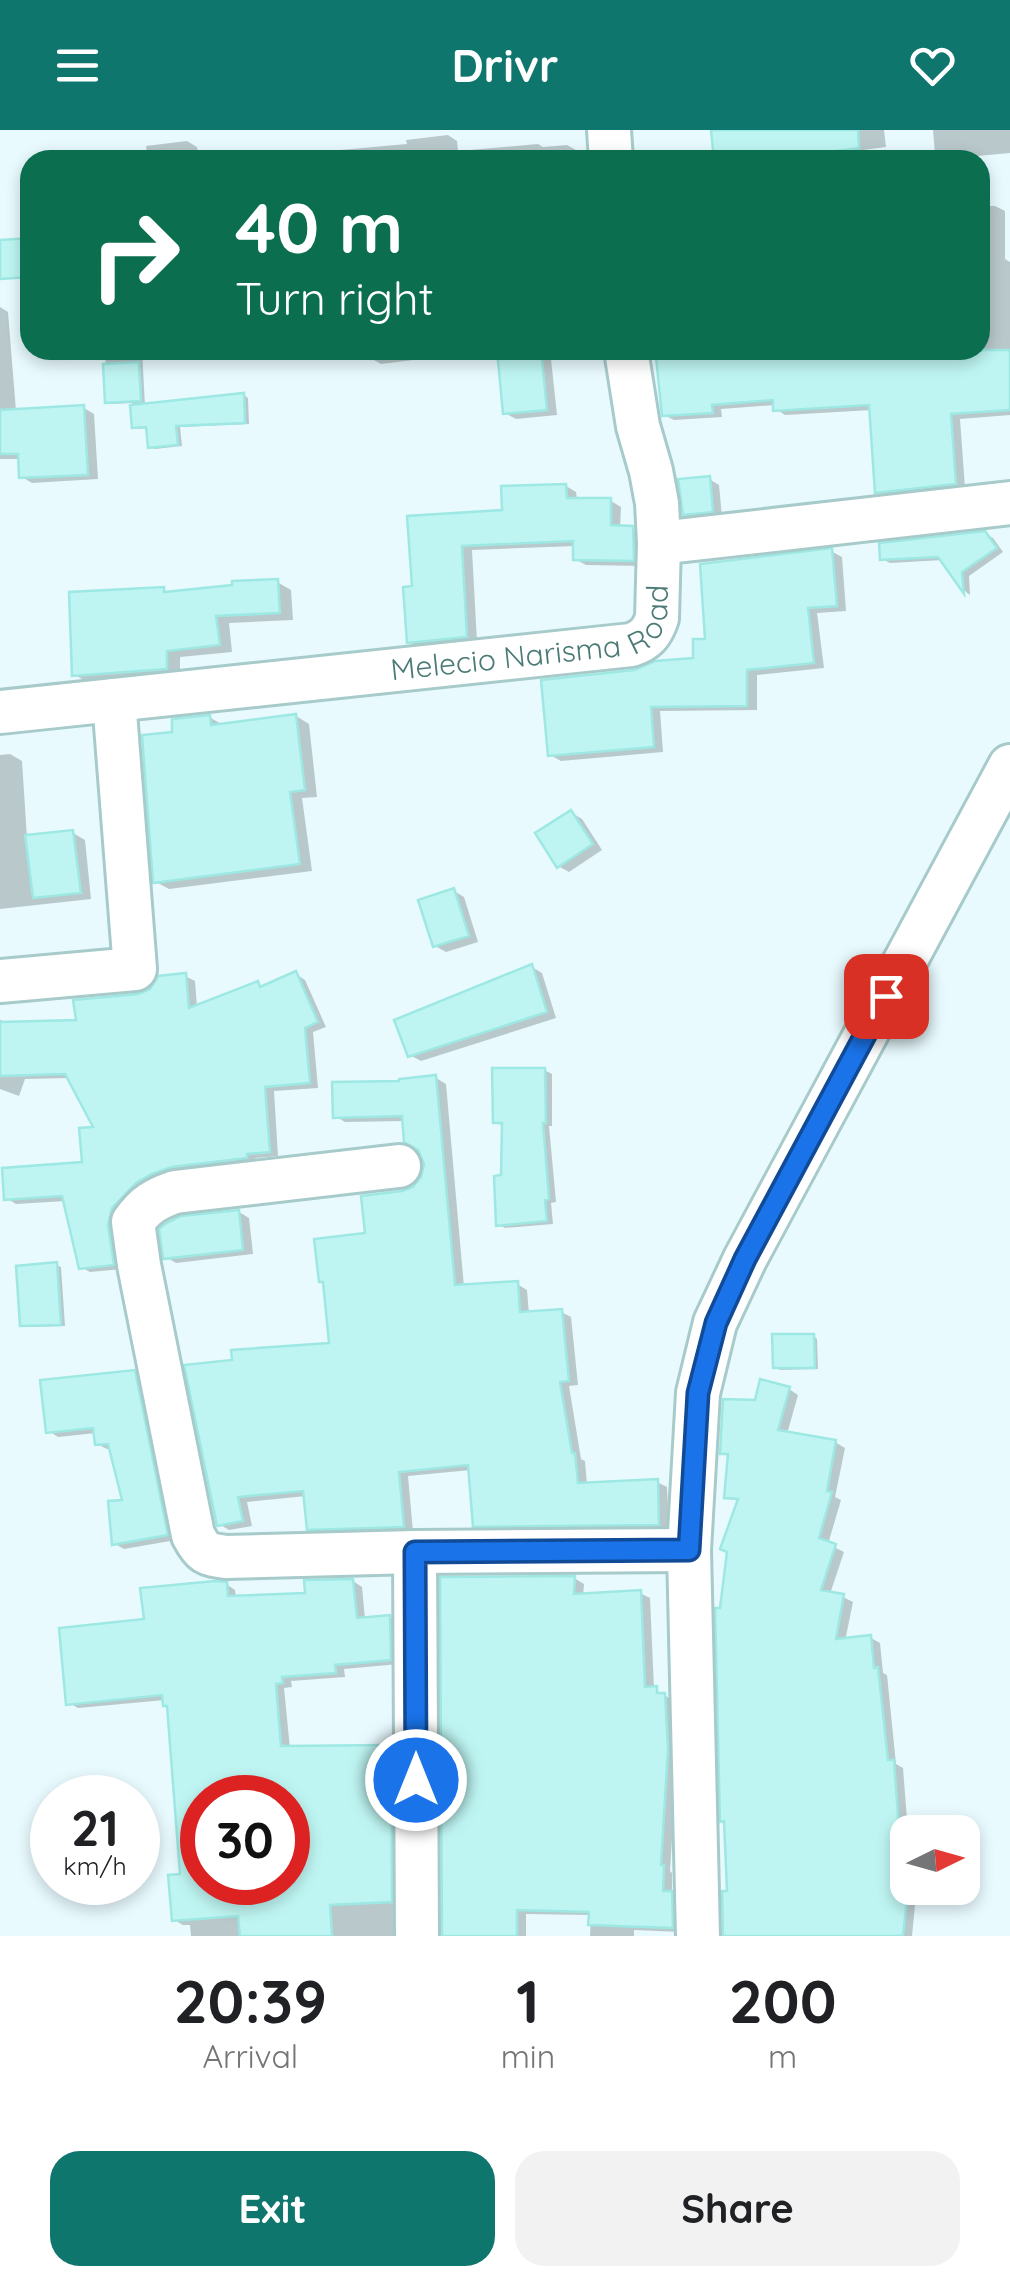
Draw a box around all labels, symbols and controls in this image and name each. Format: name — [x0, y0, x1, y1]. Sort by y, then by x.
text: Drivr — [451, 37, 559, 93]
icon: menu — [50, 38, 105, 93]
icon: heart — [905, 38, 960, 93]
text: 40 m — [235, 183, 403, 271]
icon: right — [70, 190, 200, 320]
text: Turn right — [235, 270, 434, 326]
street label: Melecio Narisma Road — [389, 584, 676, 688]
pin — [844, 954, 929, 1039]
icon: arrive — [859, 969, 914, 1024]
position arrow — [364, 1728, 468, 1832]
speed limit sign: 30 — [180, 1775, 310, 1905]
text: 21 — [71, 1796, 119, 1859]
north arrow — [890, 1815, 980, 1905]
map controls — [890, 1815, 980, 1905]
text: km/h — [63, 1850, 127, 1881]
text: 20:39 — [173, 1963, 327, 2038]
text: 1 — [516, 1963, 540, 2038]
text: 200 — [729, 1963, 836, 2038]
text: Arrival — [202, 2036, 298, 2076]
text: min — [501, 2036, 555, 2076]
text: m — [768, 2036, 797, 2076]
button: Exit — [50, 2151, 495, 2266]
button: Share — [515, 2151, 960, 2266]

